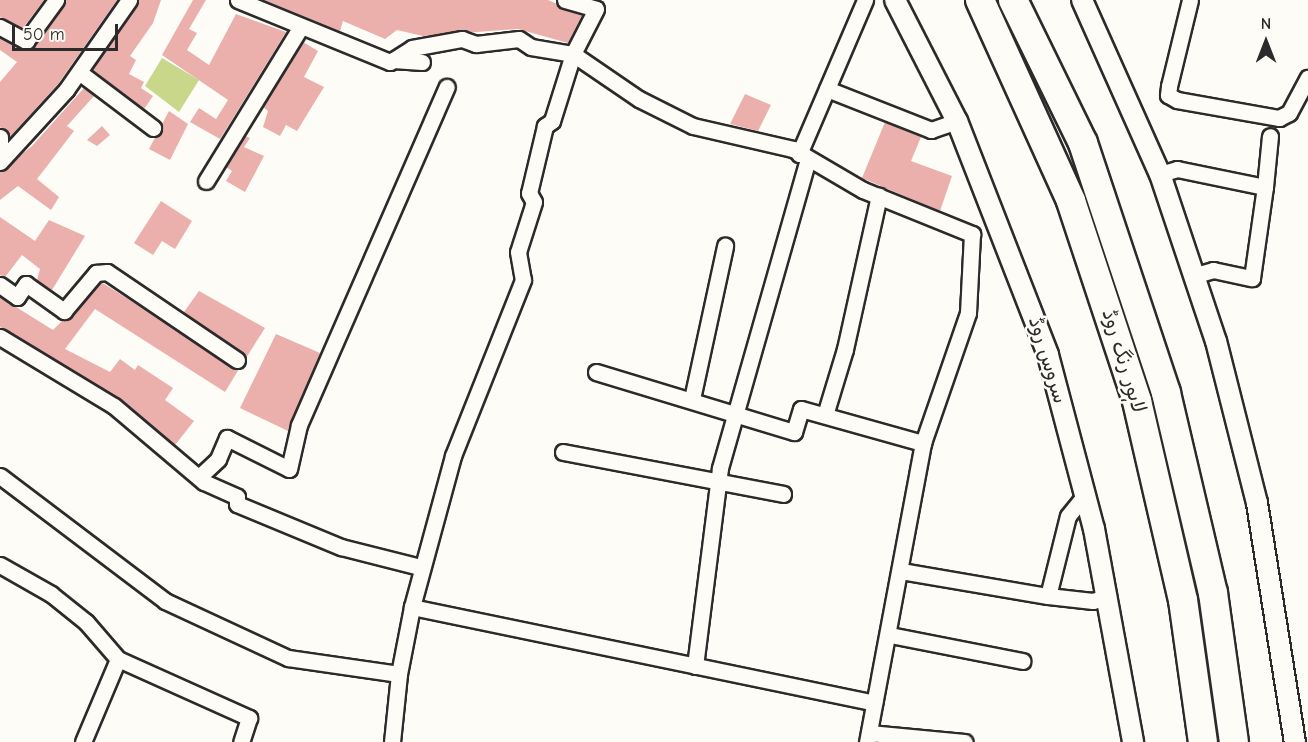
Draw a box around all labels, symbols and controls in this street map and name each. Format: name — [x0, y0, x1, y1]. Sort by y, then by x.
scale bar — [15, 12, 122, 50]
north arrow — [1236, 12, 1296, 72]
text: N — [1261, 15, 1271, 33]
text: 50 m — [23, 24, 65, 45]
street label: لاہور رنگ روڈ — [1097, 306, 1151, 416]
street label: سروس روڈ — [1024, 314, 1072, 406]

